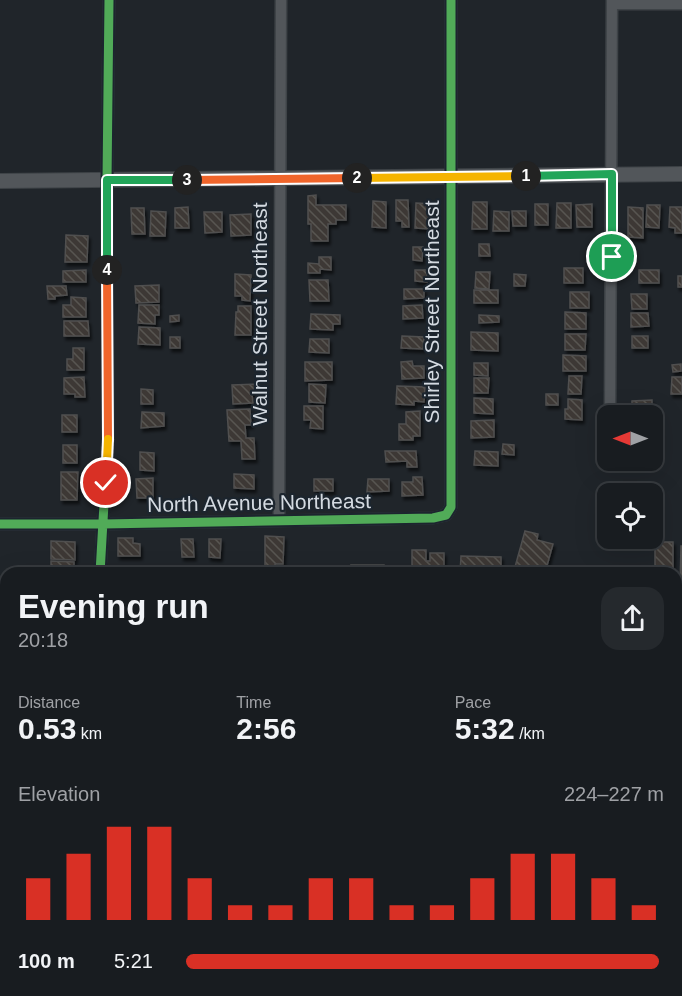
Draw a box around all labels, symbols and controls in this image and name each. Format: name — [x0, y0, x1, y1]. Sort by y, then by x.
pin: 1 — [511, 161, 541, 191]
pin: 2 — [342, 163, 372, 193]
pin: 3 — [172, 165, 202, 195]
text: 1 — [522, 167, 530, 184]
text: 2 — [353, 169, 361, 186]
text: 3 — [183, 171, 191, 188]
street label: Shirley Street Northeast — [420, 200, 443, 423]
street label: Walnut Street Northeast — [248, 202, 271, 426]
pin — [586, 231, 637, 282]
icon: arrive — [595, 240, 628, 273]
pin: 4 — [92, 255, 122, 285]
text: 4 — [103, 261, 111, 278]
north arrow — [597, 405, 663, 471]
map controls — [597, 405, 663, 549]
pin — [80, 457, 131, 508]
icon: check — [89, 466, 122, 499]
button: locate — [597, 483, 663, 549]
street label: North Avenue Northeast — [147, 489, 371, 516]
button: share — [601, 587, 664, 650]
text: Evening run — [18, 588, 209, 625]
text: 20:18 — [18, 629, 68, 651]
text: Distance — [18, 694, 80, 711]
text: Time — [236, 694, 271, 711]
text: Pace — [455, 694, 491, 711]
text: 0.53 — [18, 712, 76, 745]
text: 2:56 — [236, 712, 296, 745]
text: 5:32 — [455, 712, 515, 745]
text: km — [76, 725, 102, 742]
text: /km — [515, 725, 545, 742]
text: Elevation — [18, 783, 100, 805]
text: 224–227 m — [564, 783, 664, 805]
text: 100 m — [18, 950, 75, 972]
text: 5:21 — [114, 950, 153, 972]

